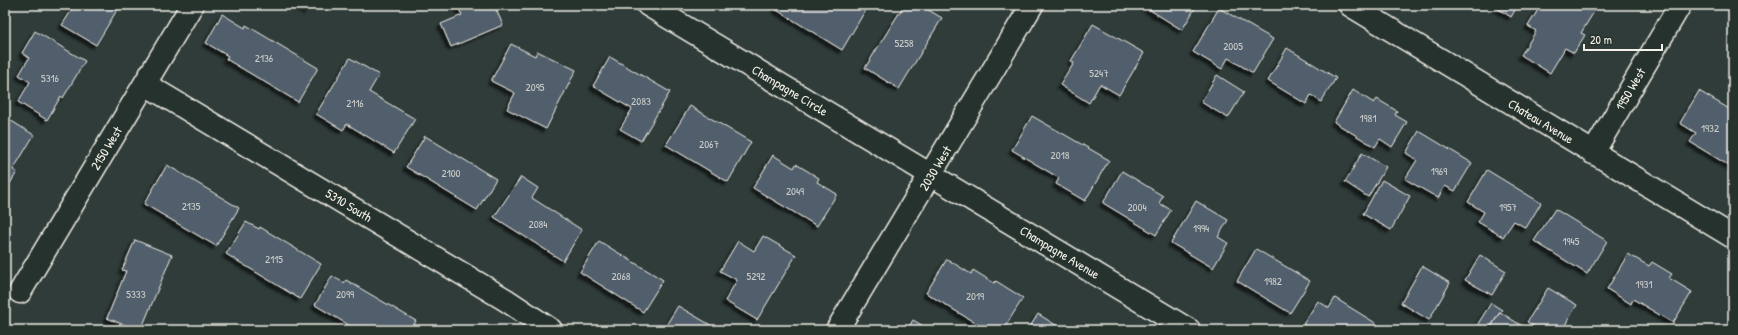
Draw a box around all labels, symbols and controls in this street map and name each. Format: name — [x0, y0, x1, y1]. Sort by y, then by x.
scale bar — [1584, 26, 1662, 52]
text: 20 m — [1590, 31, 1612, 48]
house number: 5258 — [894, 36, 914, 50]
house number: 2005 — [1223, 39, 1243, 53]
house number: 2136 — [255, 51, 274, 65]
street label: Champagne Circle — [749, 60, 831, 120]
street label: 1950 West — [1611, 64, 1650, 114]
house number: 5247 — [1089, 66, 1109, 80]
house number: 5316 — [41, 71, 60, 85]
house number: 2095 — [526, 80, 545, 94]
house number: 2083 — [631, 94, 651, 108]
street label: Chateau Avenue — [1505, 94, 1577, 148]
house number: 2116 — [346, 96, 364, 110]
house number: 1981 — [1360, 111, 1376, 125]
house number: 1932 — [1701, 121, 1719, 135]
street label: 2150 West — [86, 122, 126, 173]
house number: 2067 — [699, 137, 719, 151]
street label: 2030 West — [915, 142, 956, 194]
house number: 2018 — [1051, 148, 1070, 162]
house number: 1969 — [1431, 164, 1447, 178]
house number: 2100 — [442, 166, 461, 180]
street label: 5310 South — [322, 184, 376, 226]
house number: 2049 — [786, 184, 804, 198]
house number: 2135 — [182, 199, 201, 213]
house number: 2004 — [1127, 200, 1147, 214]
house number: 1957 — [1499, 200, 1517, 214]
house number: 2084 — [529, 217, 547, 231]
street label: Champagne Avenue — [1017, 221, 1103, 283]
house number: 1994 — [1193, 221, 1209, 235]
house number: 1945 — [1563, 234, 1580, 248]
house number: 2115 — [265, 252, 283, 266]
house number: 2068 — [611, 269, 631, 283]
house number: 5292 — [747, 269, 766, 283]
house number: 1982 — [1264, 274, 1282, 288]
house number: 1931 — [1636, 277, 1652, 291]
house number: 5333 — [126, 287, 146, 301]
house number: 2099 — [336, 287, 354, 301]
house number: 2019 — [966, 289, 984, 303]

